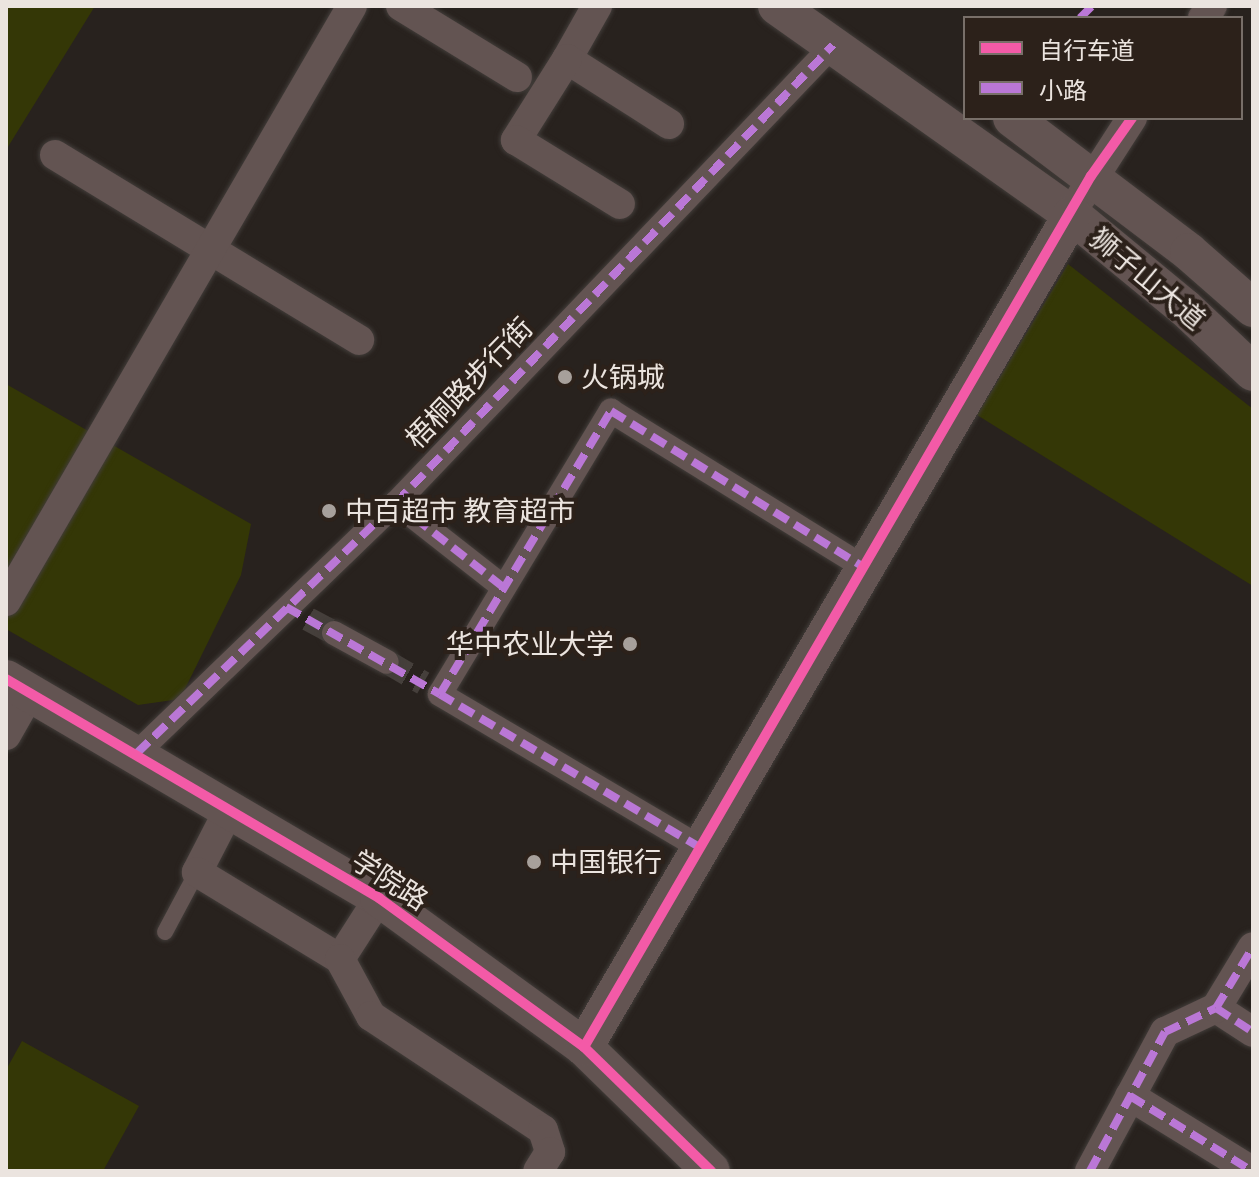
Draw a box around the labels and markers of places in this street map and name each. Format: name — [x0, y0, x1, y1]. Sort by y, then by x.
place label: 火锅城 — [581, 360, 665, 394]
marker: 火锅城 — [556, 368, 574, 386]
place label: 中百超市 教育超市 — [345, 494, 575, 528]
marker: 中百超市 教育超市 — [320, 502, 338, 520]
place label: 华中农业大学 — [446, 627, 614, 661]
marker: 华中农业大学 — [621, 635, 639, 653]
place label: 中国银行 — [550, 845, 662, 879]
marker: 中国银行 — [525, 853, 543, 871]

